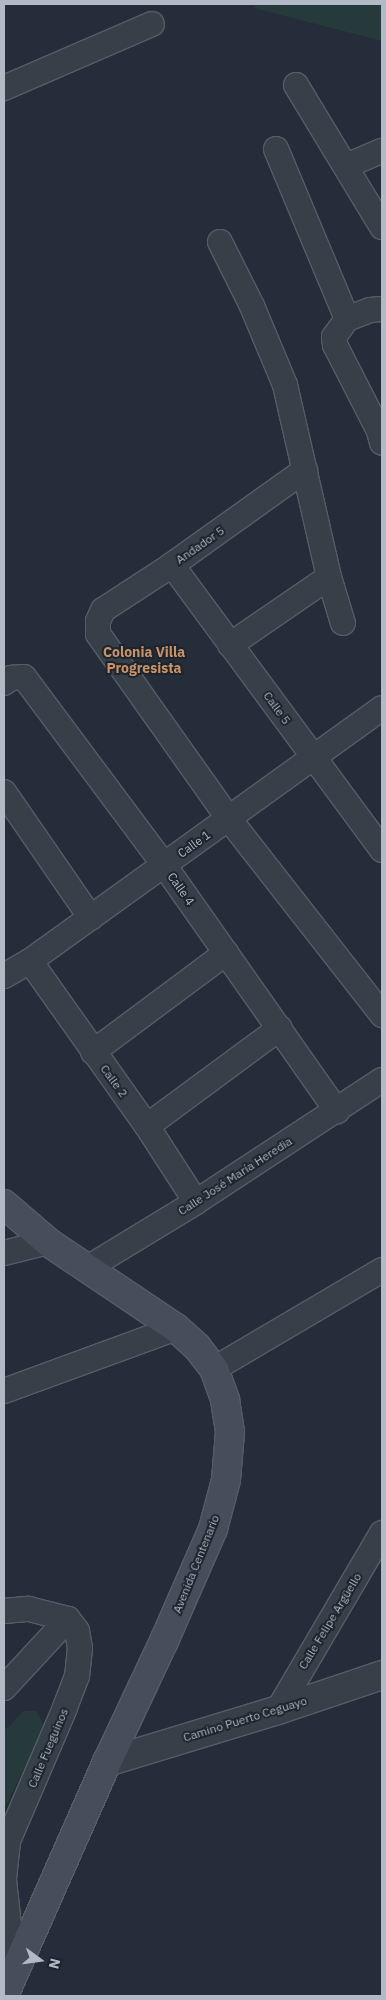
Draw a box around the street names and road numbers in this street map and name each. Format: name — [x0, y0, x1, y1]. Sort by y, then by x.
street label: Andador 5 — [173, 523, 227, 567]
street label: Calle 5 — [260, 689, 294, 727]
street label: Calle 1 — [175, 827, 213, 861]
street label: Calle 4 — [165, 870, 197, 908]
street label: Calle 2 — [97, 1062, 131, 1100]
street label: Calle José María Heredia — [175, 1134, 295, 1218]
street label: Avenida Centenario — [170, 1513, 222, 1615]
street label: Calle Felipe Argüello — [295, 1570, 365, 1672]
street label: Camino Puerto Ceguayo — [181, 1693, 309, 1745]
street label: Calle Fueguinos — [25, 1706, 71, 1790]

